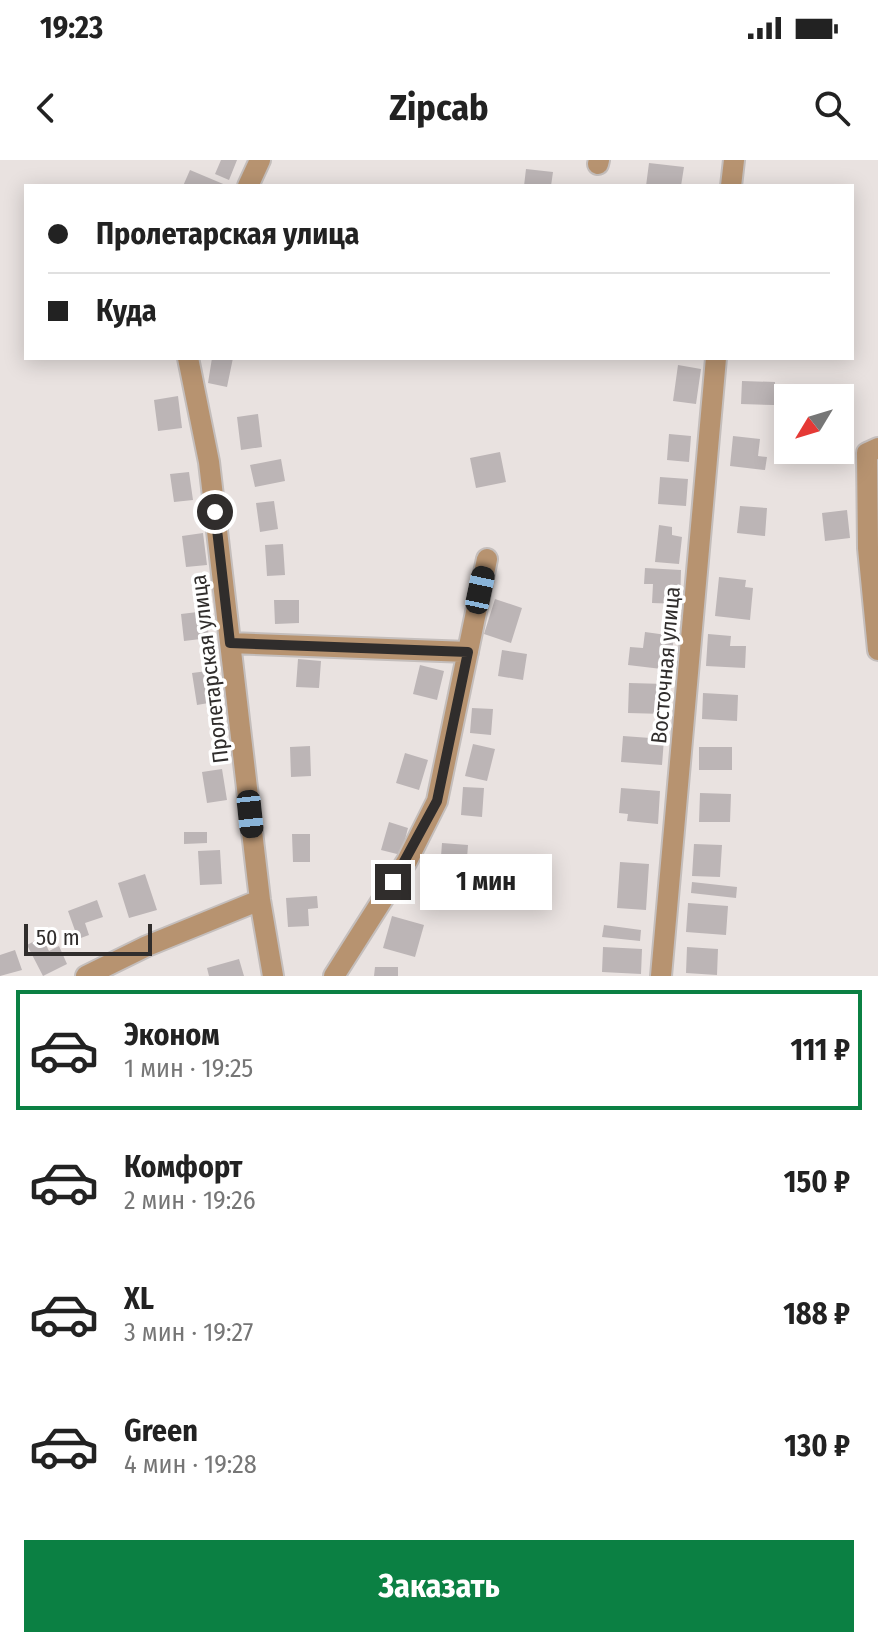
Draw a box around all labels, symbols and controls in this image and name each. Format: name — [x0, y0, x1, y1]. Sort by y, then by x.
text: 19:23 — [40, 10, 103, 46]
icon: back — [24, 86, 68, 130]
text: Zipcab — [389, 86, 489, 130]
icon: search — [810, 86, 854, 130]
text: Пролетарская улица — [96, 216, 360, 252]
text: Куда — [96, 293, 157, 329]
north arrow — [774, 384, 854, 464]
map controls — [774, 384, 854, 464]
route start — [197, 494, 233, 530]
car — [463, 564, 497, 616]
street label: Пролетарская улица — [185, 573, 234, 765]
street label: Восточная улица — [645, 585, 686, 745]
car — [236, 789, 264, 839]
callout: 1 мин — [421, 854, 553, 910]
route end — [375, 864, 411, 900]
text: 1 мин — [456, 866, 516, 897]
scale bar — [24, 920, 152, 956]
text: 50 m — [36, 924, 80, 951]
icon: car — [28, 1014, 100, 1086]
text: Эконом — [124, 1017, 220, 1053]
text: 111 ₽ — [791, 1032, 850, 1068]
text: 1 мин · 19:25 — [124, 1053, 253, 1084]
icon: car — [28, 1146, 100, 1218]
text: Комфорт — [124, 1149, 242, 1185]
text: 150 ₽ — [784, 1164, 850, 1200]
text: 2 мин · 19:26 — [124, 1185, 256, 1216]
icon: car — [28, 1278, 100, 1350]
text: XL — [124, 1281, 154, 1317]
text: 188 ₽ — [783, 1296, 850, 1332]
text: 3 мин · 19:27 — [124, 1317, 253, 1348]
icon: car — [28, 1410, 100, 1482]
text: Green — [124, 1413, 198, 1449]
text: 130 ₽ — [784, 1428, 850, 1464]
text: 4 мин · 19:28 — [124, 1449, 257, 1480]
button: Заказать — [24, 1540, 854, 1632]

